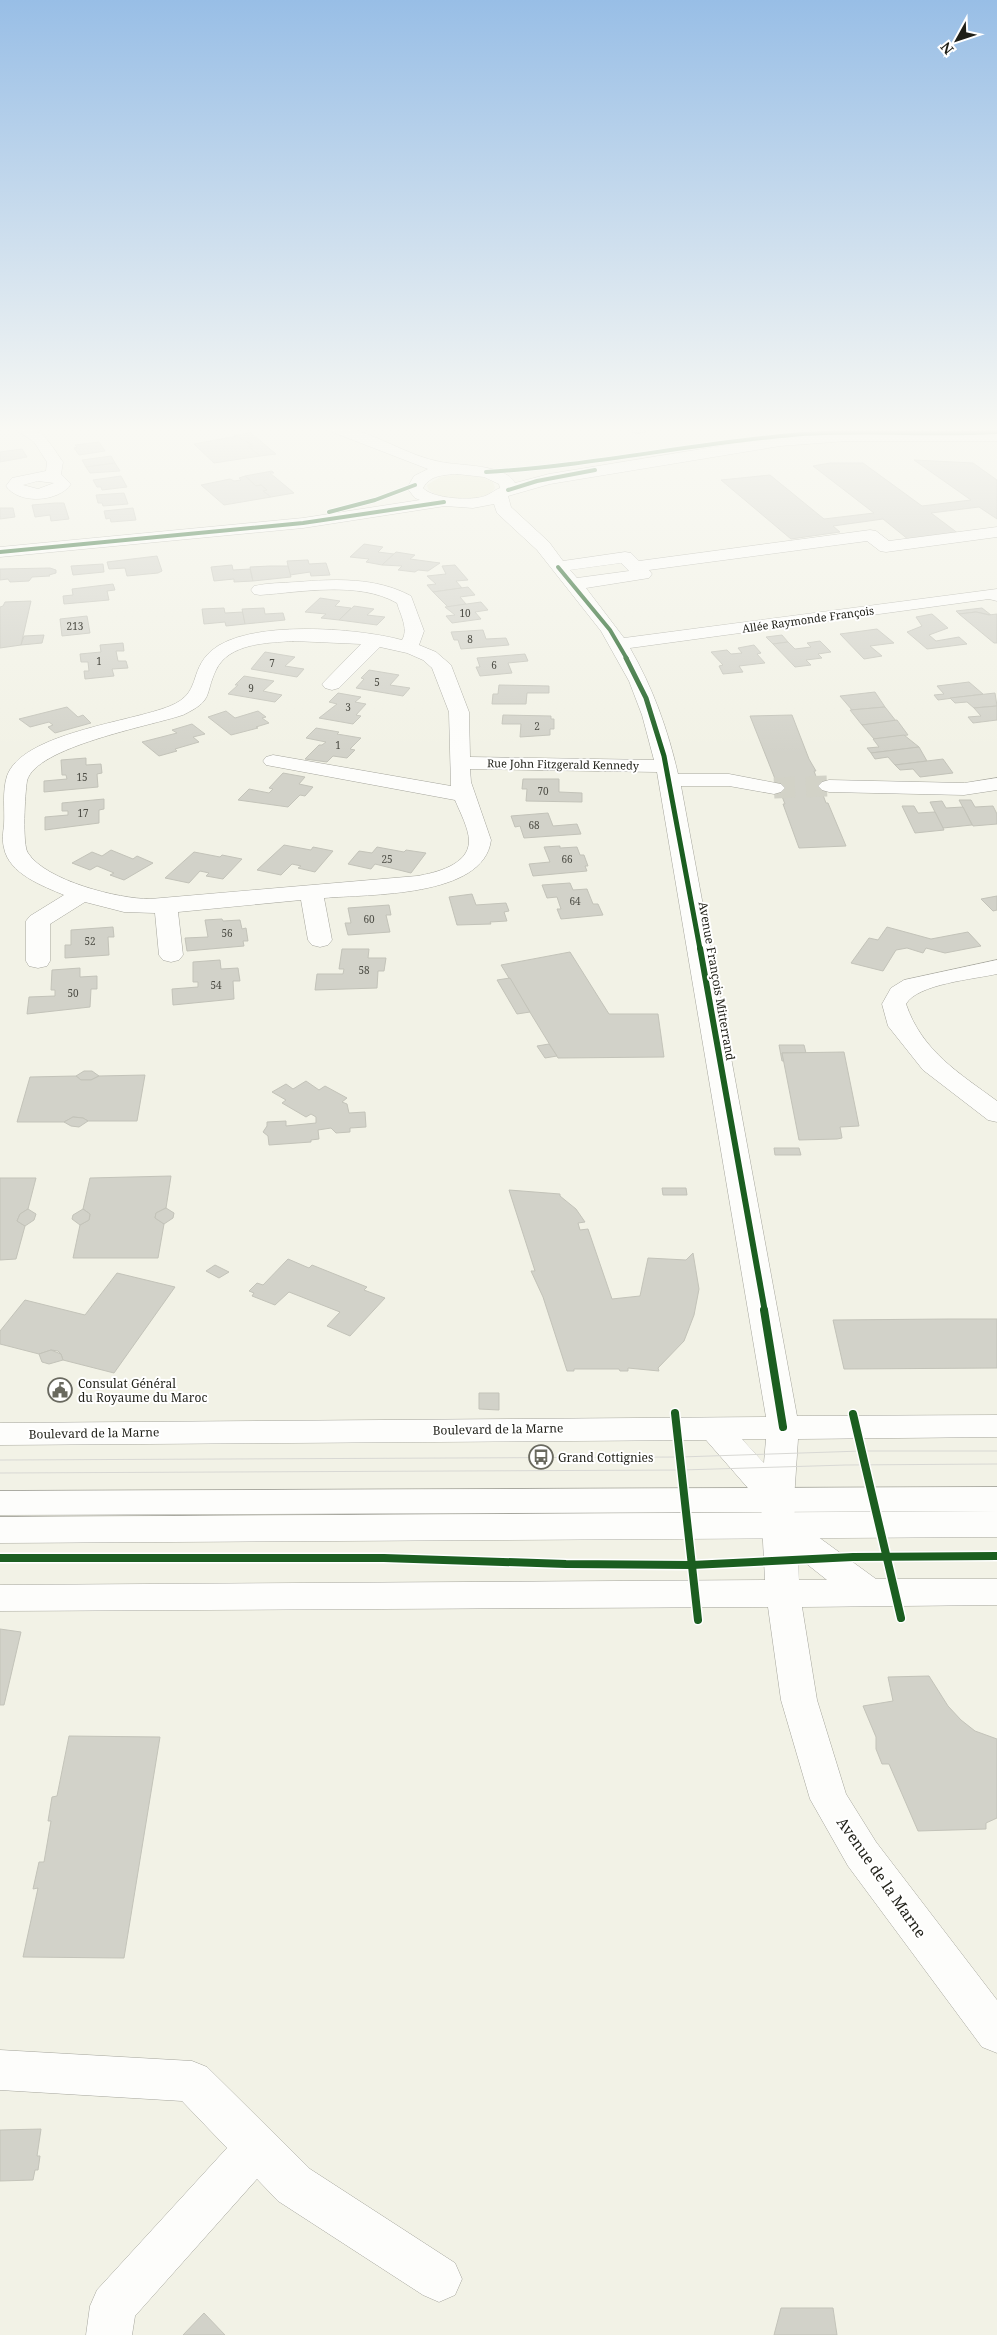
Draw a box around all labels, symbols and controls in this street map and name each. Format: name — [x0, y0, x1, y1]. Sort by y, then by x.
north arrow — [932, 15, 982, 65]
text: N — [936, 38, 957, 59]
street label: Allée Raymonde François — [741, 602, 875, 636]
house number: 10 — [459, 606, 471, 620]
house number: 213 — [67, 619, 84, 633]
house number: 8 — [467, 632, 473, 646]
house number: 1 — [96, 654, 102, 668]
house number: 7 — [269, 656, 275, 670]
house number: 6 — [491, 658, 497, 672]
house number: 5 — [374, 675, 380, 689]
house number: 9 — [248, 681, 254, 695]
house number: 3 — [345, 700, 351, 714]
house number: 2 — [534, 719, 540, 733]
house number: 1 — [335, 738, 341, 752]
street label: Rue John Fitzgerald Kennedy — [487, 755, 640, 773]
house number: 15 — [76, 770, 88, 784]
house number: 70 — [537, 784, 549, 798]
house number: 17 — [77, 806, 89, 820]
house number: 68 — [528, 818, 540, 832]
house number: 25 — [381, 852, 393, 866]
house number: 66 — [561, 852, 573, 866]
house number: 64 — [569, 894, 581, 908]
street label: Avenue François Mitterrand — [695, 900, 739, 1062]
house number: 60 — [363, 912, 375, 926]
house number: 56 — [221, 926, 233, 940]
house number: 52 — [84, 934, 96, 948]
house number: 58 — [358, 963, 370, 977]
house number: 54 — [210, 978, 222, 992]
house number: 50 — [67, 986, 79, 1000]
place label: Consulat Général du Royaume du Maroc — [78, 1375, 207, 1406]
public building icon: Consulat Général du Royaume du Maroc — [47, 1377, 73, 1403]
street label: Boulevard de la Marne — [433, 1419, 563, 1439]
street label: Boulevard de la Marne — [29, 1423, 159, 1443]
bus stop icon: Grand Cottignies — [528, 1444, 554, 1470]
place label: Grand Cottignies — [558, 1449, 653, 1466]
street label: Avenue de la Marne — [833, 1813, 931, 1941]

